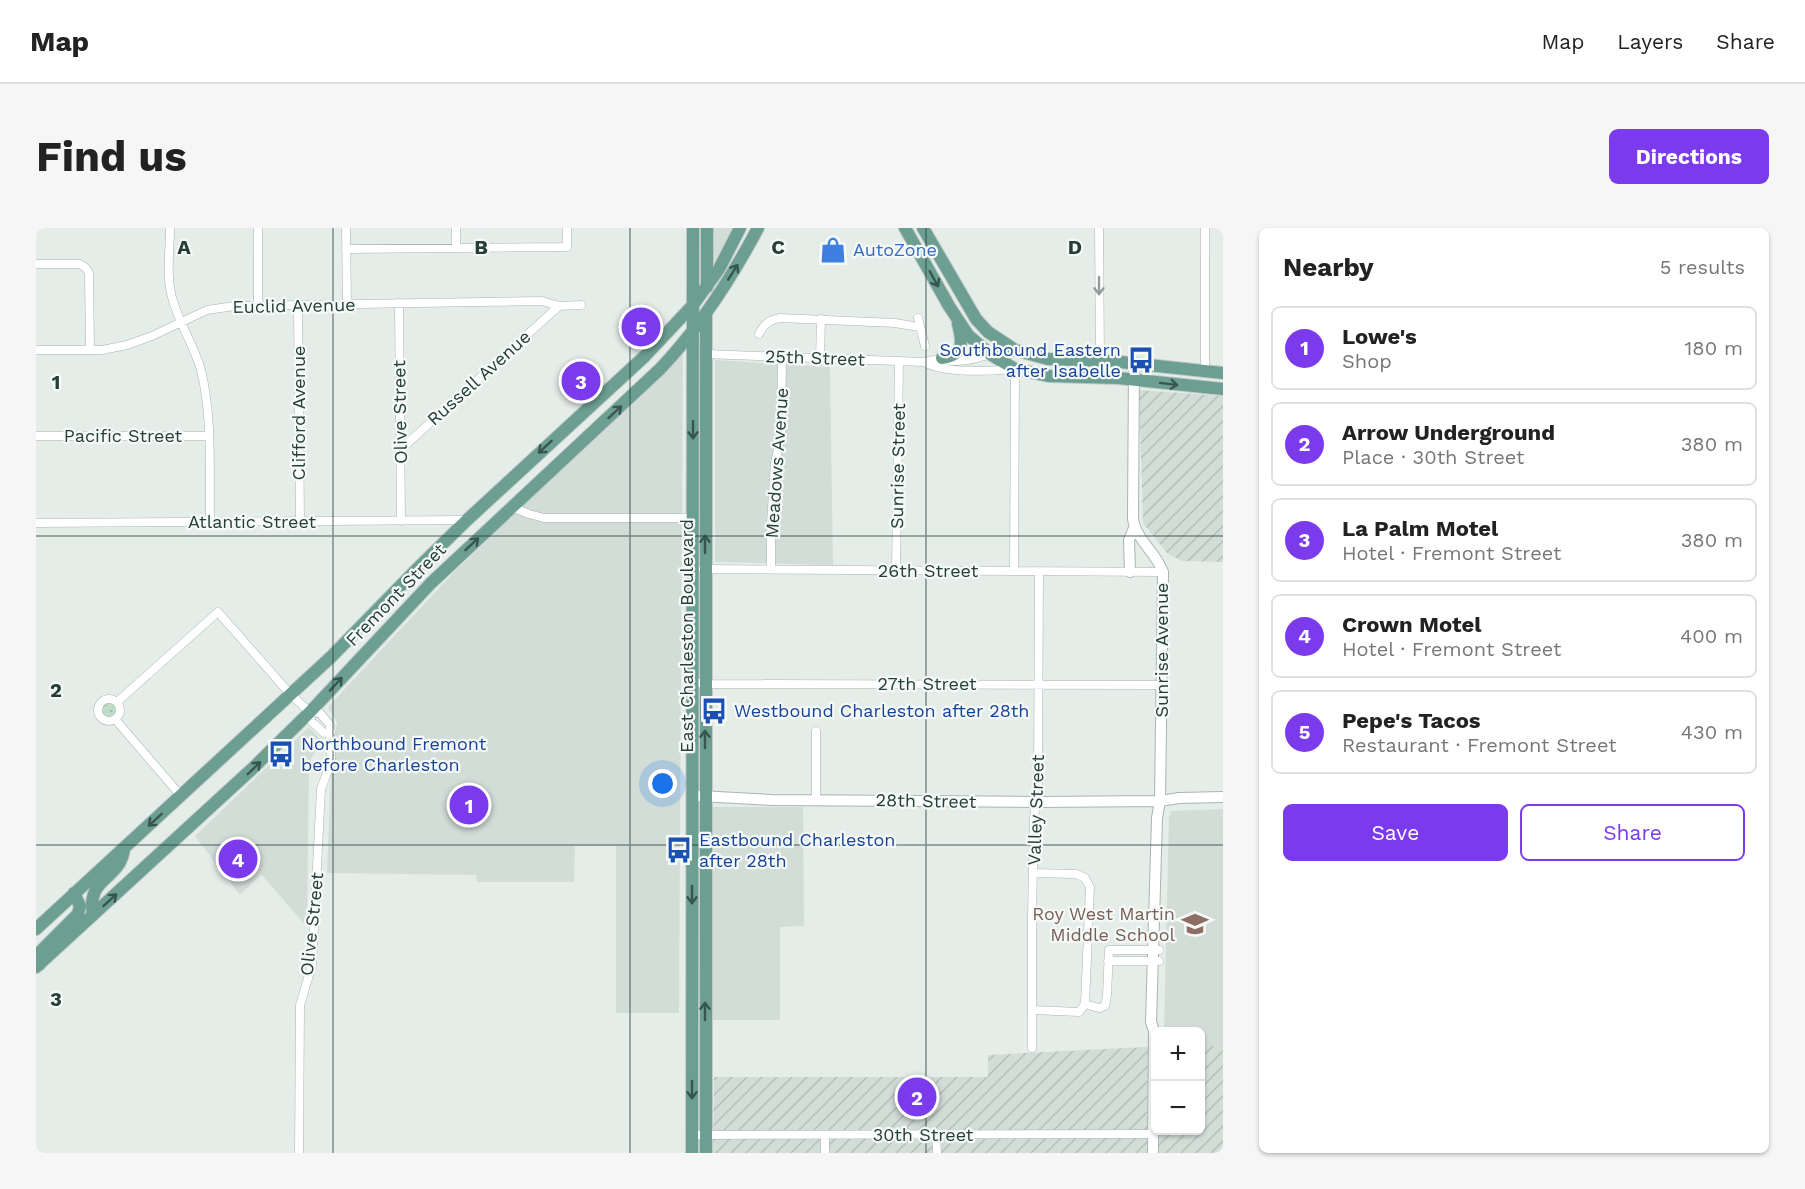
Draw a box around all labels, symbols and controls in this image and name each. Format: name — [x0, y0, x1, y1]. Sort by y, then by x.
text: Map — [30, 25, 89, 58]
text: Map — [1541, 29, 1584, 54]
text: Layers — [1617, 29, 1683, 54]
text: Share — [1716, 29, 1775, 54]
button: Directions — [1609, 129, 1769, 184]
text: Find us — [36, 132, 187, 181]
text: A — [177, 235, 191, 259]
text: B — [474, 235, 488, 259]
text: C — [771, 235, 785, 259]
shop icon: AutoZone — [818, 235, 848, 265]
text: D — [1068, 235, 1082, 259]
place label: AutoZone — [853, 239, 937, 260]
text: Nearby — [1283, 252, 1374, 282]
text: 5 results — [1660, 255, 1745, 279]
one-way arrow — [727, 264, 739, 281]
one-way arrow — [928, 270, 940, 287]
one-way arrow — [1094, 276, 1105, 296]
street label: Euclid Avenue — [232, 294, 356, 317]
pin: 5 — [622, 304, 660, 350]
text: Lowe's — [1342, 324, 1417, 349]
street label: Russell Avenue — [423, 326, 535, 429]
text: 1 — [1300, 336, 1309, 360]
text: 180 m — [1685, 336, 1743, 360]
place label: Southbound Eastern after Isabelle — [940, 339, 1121, 381]
street label: 25th Street — [765, 345, 866, 370]
bus stop icon: Southbound Eastern after Isabelle — [1126, 345, 1156, 375]
street label: Clifford Avenue — [288, 346, 309, 480]
text: Shop — [1342, 349, 1392, 373]
pin: 3 — [562, 358, 600, 404]
street label: Olive Street — [388, 359, 411, 464]
text: 1 — [52, 370, 60, 394]
one-way arrow — [1159, 379, 1179, 390]
street label: Meadows Avenue — [761, 387, 792, 539]
street label: Sunrise Street — [886, 402, 909, 529]
one-way arrow — [607, 405, 622, 419]
one-way arrow — [687, 419, 699, 439]
text: Arrow Underground — [1342, 420, 1555, 445]
street label: Pacific Street — [64, 425, 183, 446]
text: 2 — [1299, 432, 1310, 456]
text: 380 m — [1681, 432, 1743, 456]
one-way arrow — [538, 440, 553, 454]
text: Place · 30th Street — [1342, 445, 1524, 469]
street label: Atlantic Street — [188, 511, 317, 532]
text: La Palm Motel — [1342, 516, 1498, 541]
street label: East Charleston Boulevard — [676, 519, 697, 753]
text: 3 — [1299, 528, 1310, 552]
text: 380 m — [1681, 528, 1743, 552]
one-way arrow — [699, 535, 711, 555]
one-way arrow — [464, 537, 479, 551]
street label: Fremont Street — [341, 539, 450, 650]
text: Hotel · Fremont Street — [1342, 541, 1561, 565]
street label: 26th Street — [878, 560, 979, 581]
street label: Sunrise Avenue — [1151, 583, 1172, 717]
text: Crown Motel — [1342, 612, 1482, 637]
text: 4 — [1298, 624, 1311, 648]
text: 400 m — [1680, 624, 1743, 648]
text: Hotel · Fremont Street — [1342, 637, 1561, 661]
street label: 27th Street — [877, 673, 977, 694]
one-way arrow — [329, 677, 343, 692]
text: 2 — [50, 678, 62, 702]
bus stop icon: Westbound Charleston after 28th — [699, 696, 729, 726]
place label: Westbound Charleston after 28th — [734, 700, 1029, 721]
text: Pepe's Tacos — [1342, 708, 1481, 733]
text: 5 — [1299, 720, 1310, 744]
text: 430 m — [1681, 720, 1743, 744]
one-way arrow — [699, 730, 711, 750]
place label: Northbound Fremont before Charleston — [301, 733, 487, 775]
text: Restaurant · Fremont Street — [1342, 733, 1617, 757]
bus stop icon: Northbound Fremont before Charleston — [266, 739, 296, 769]
street label: Valley Street — [1023, 754, 1048, 866]
one-way arrow — [246, 760, 261, 775]
your location — [648, 769, 677, 798]
pin: 1 — [450, 782, 488, 828]
street label: 28th Street — [876, 789, 977, 812]
button: Save — [1283, 804, 1508, 861]
button: Share — [1520, 804, 1745, 861]
one-way arrow — [148, 812, 163, 827]
place label: Eastbound Charleston after 28th — [699, 829, 895, 871]
bus stop icon: Eastbound Charleston after 28th — [664, 835, 694, 865]
pin: 4 — [218, 836, 258, 882]
street label: Olive Street — [296, 871, 327, 977]
one-way arrow — [686, 884, 698, 904]
one-way arrow — [102, 893, 117, 907]
place label: Roy West Martin Middle School — [1032, 903, 1175, 945]
school or university icon: Roy West Martin Middle School — [1180, 909, 1210, 939]
text: 3 — [50, 987, 62, 1011]
one-way arrow — [699, 1001, 711, 1021]
map controls — [1151, 1027, 1205, 1135]
button: + — [1151, 1027, 1205, 1081]
pin: 2 — [898, 1074, 936, 1120]
one-way arrow — [686, 1079, 698, 1099]
button: − — [1151, 1081, 1205, 1135]
street label: 30th Street — [873, 1124, 974, 1145]

